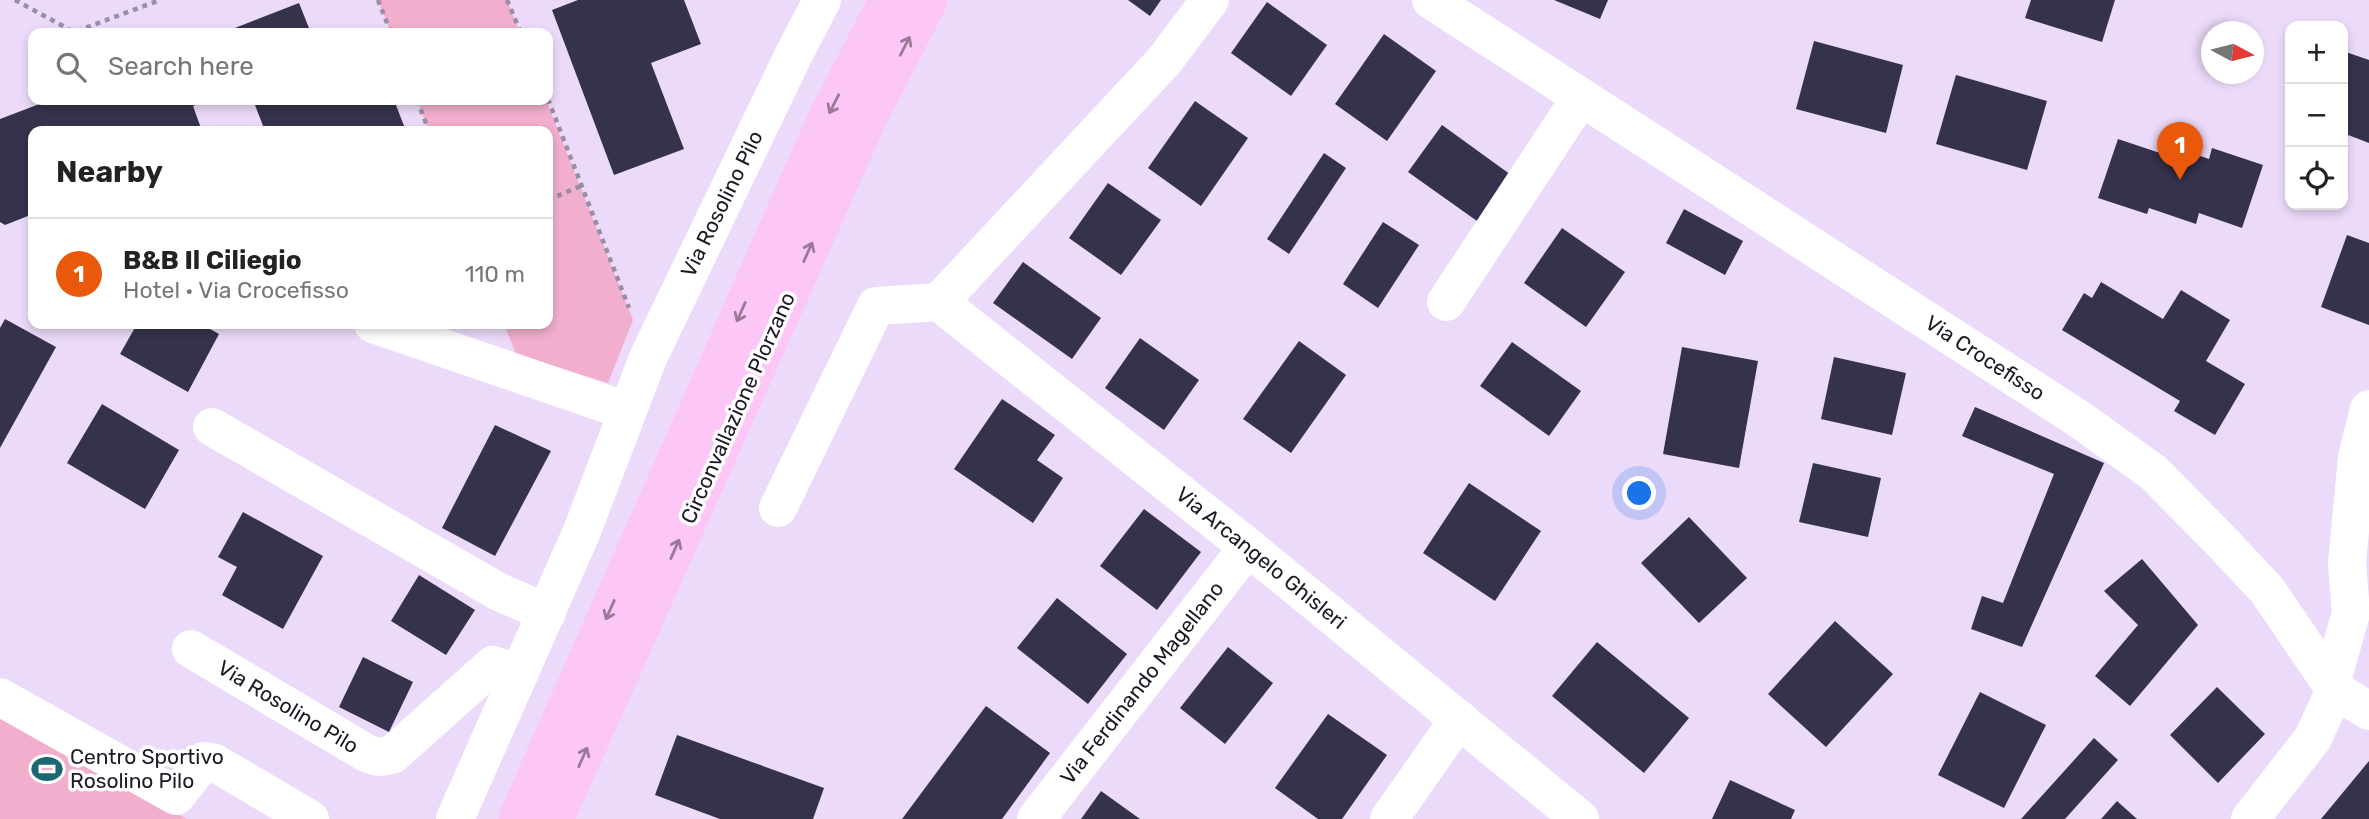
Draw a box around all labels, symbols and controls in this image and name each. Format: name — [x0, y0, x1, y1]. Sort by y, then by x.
north arrow — [2201, 21, 2264, 84]
map controls — [2285, 21, 2348, 210]
button: + — [2285, 21, 2348, 84]
search box — [28, 28, 553, 105]
one-way arrow — [898, 36, 912, 57]
icon: search — [52, 48, 90, 86]
text: Search here — [108, 51, 254, 82]
button: − — [2285, 84, 2348, 147]
one-way arrow — [827, 93, 841, 114]
pin: 1 — [2157, 122, 2203, 180]
street label: Via Rosolino Pilo — [675, 126, 768, 281]
button: locate — [2285, 147, 2348, 210]
text: Nearby — [56, 154, 163, 190]
one-way arrow — [802, 242, 815, 263]
text: B&B Il Ciliegio — [123, 245, 302, 276]
text: 1 — [73, 260, 85, 288]
text: 110 m — [465, 260, 525, 288]
text: Hotel · Via Crocefisso — [123, 276, 349, 304]
street label: Circonvallazione Plorzano — [675, 288, 800, 527]
one-way arrow — [734, 301, 747, 322]
street label: Via Crocefisso — [1921, 310, 2050, 406]
your location — [1622, 476, 1656, 510]
street label: Via Arcangelo Ghisleri — [1171, 481, 1352, 634]
one-way arrow — [669, 539, 682, 560]
street label: Via Ferdinando Magellano — [1055, 576, 1229, 789]
one-way arrow — [603, 599, 616, 620]
street label: Via Rosolino Pilo — [213, 655, 363, 758]
place label: Centro Sportivo Rosolino Pilo — [70, 744, 224, 793]
one-way arrow — [577, 747, 590, 768]
sports icon: Centro Sportivo Rosolino Pilo — [30, 752, 64, 786]

